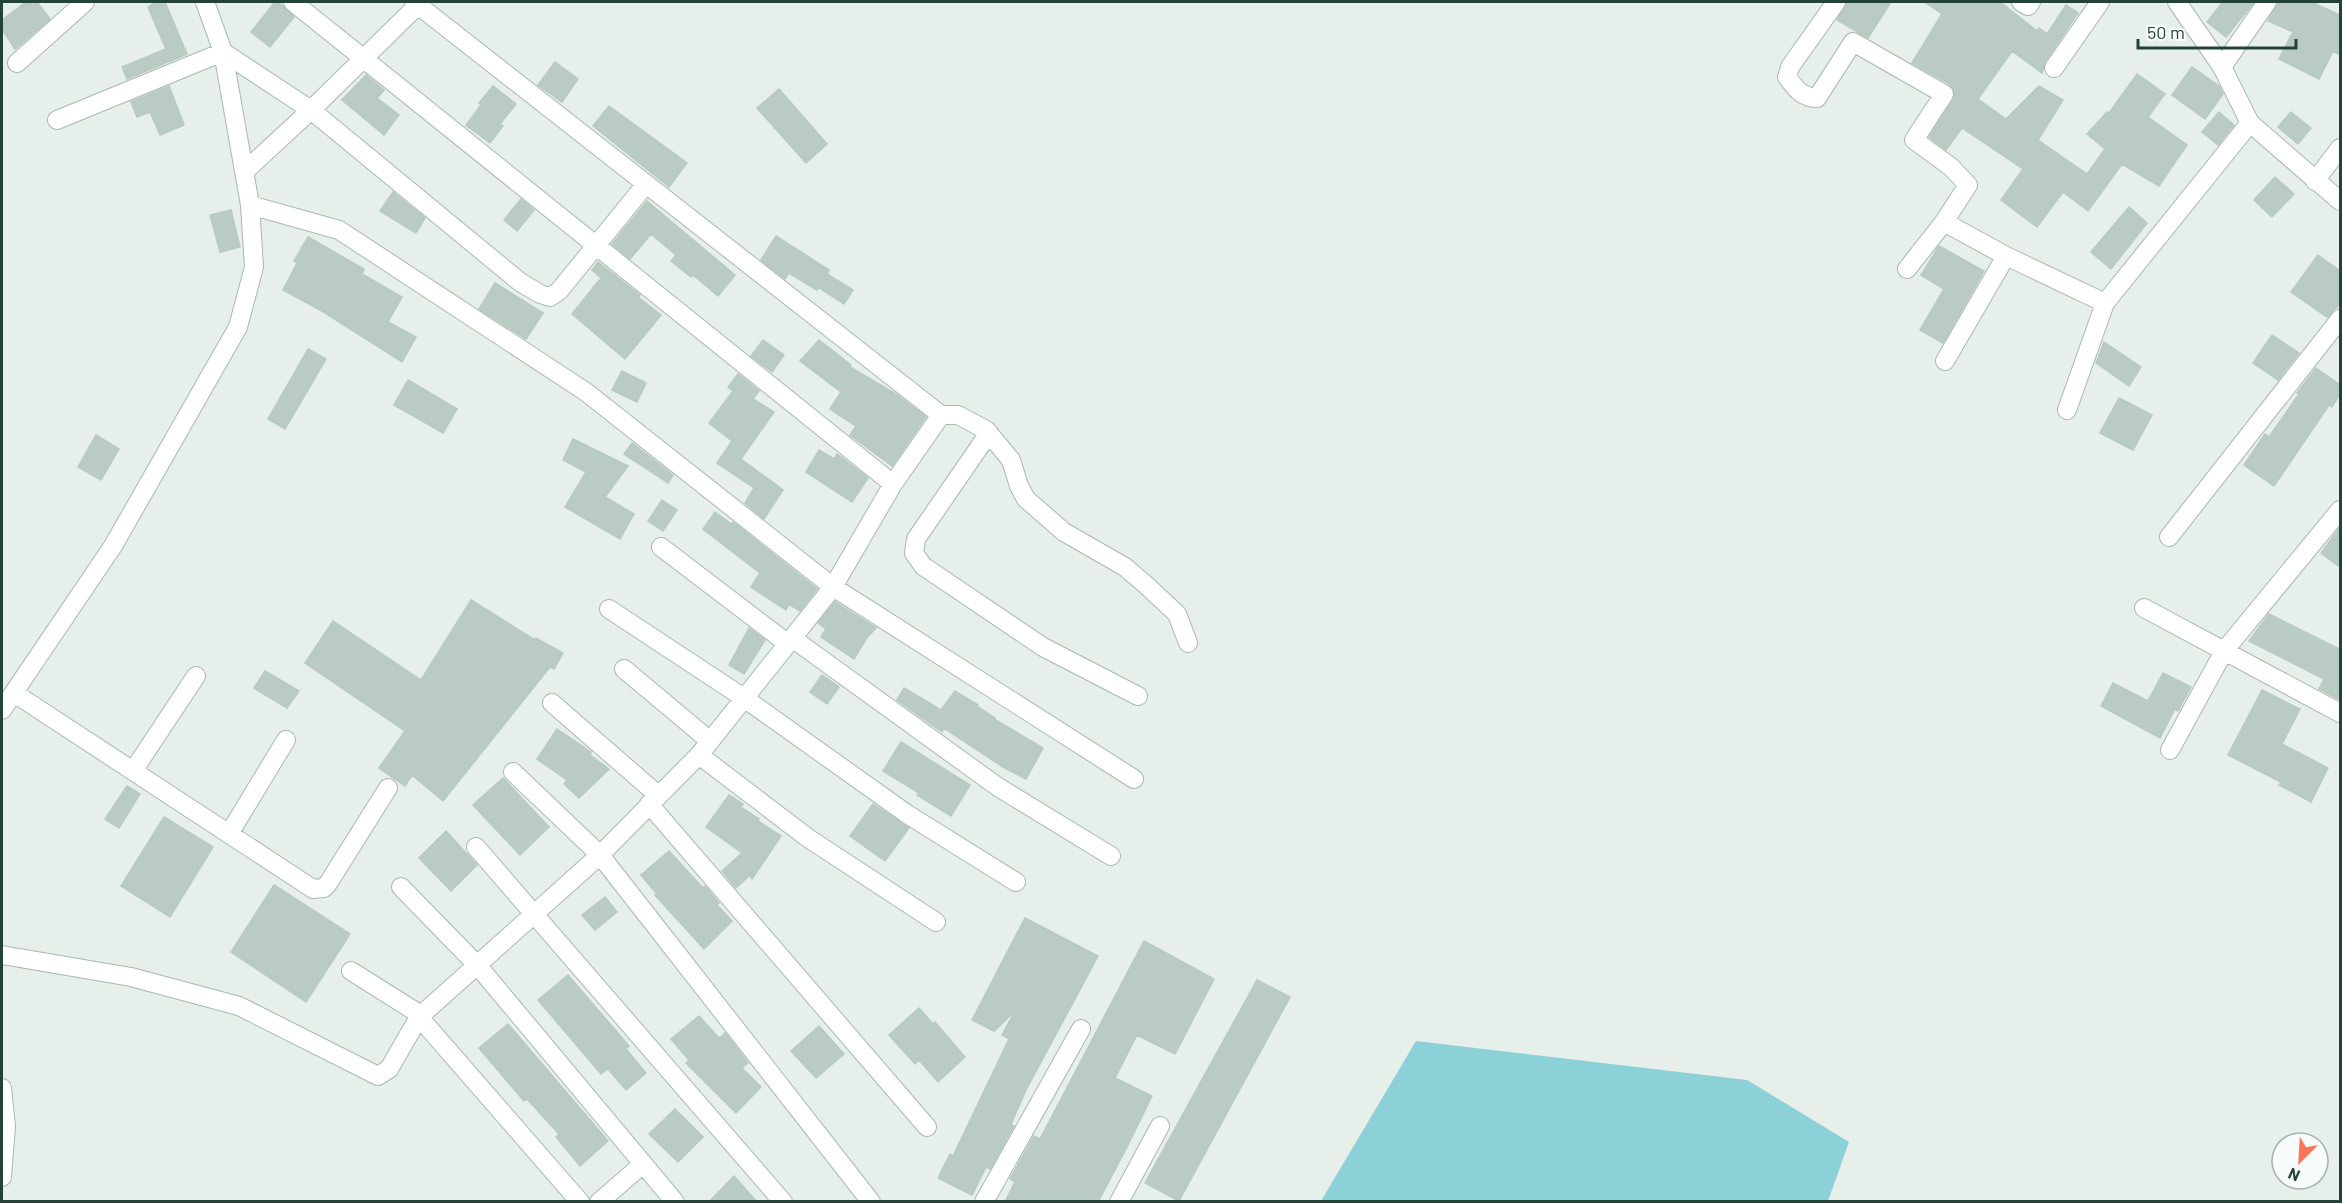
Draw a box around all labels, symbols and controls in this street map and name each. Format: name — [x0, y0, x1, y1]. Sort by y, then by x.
scale bar — [2138, 12, 2296, 50]
text: 50 m — [2147, 21, 2185, 43]
north arrow — [2270, 1131, 2330, 1191]
text: N — [2285, 1164, 2302, 1186]

